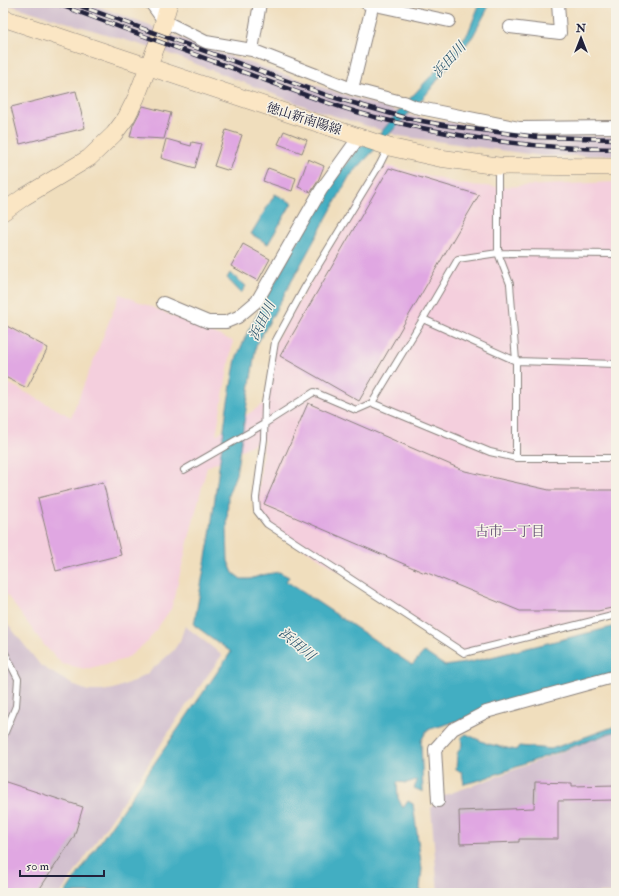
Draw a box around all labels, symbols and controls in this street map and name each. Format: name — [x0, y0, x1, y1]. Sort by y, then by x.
north arrow — [561, 18, 601, 58]
text: N — [575, 22, 587, 35]
water label: 浜田川 — [429, 37, 471, 81]
street label: 徳山新南陽線 — [264, 99, 344, 139]
water label: 浜田川 — [245, 297, 280, 344]
district label: 古市一丁目 — [475, 523, 545, 540]
water label: 浜田川 — [275, 624, 320, 665]
scale bar — [20, 852, 104, 878]
text: 50 m — [26, 859, 50, 874]

